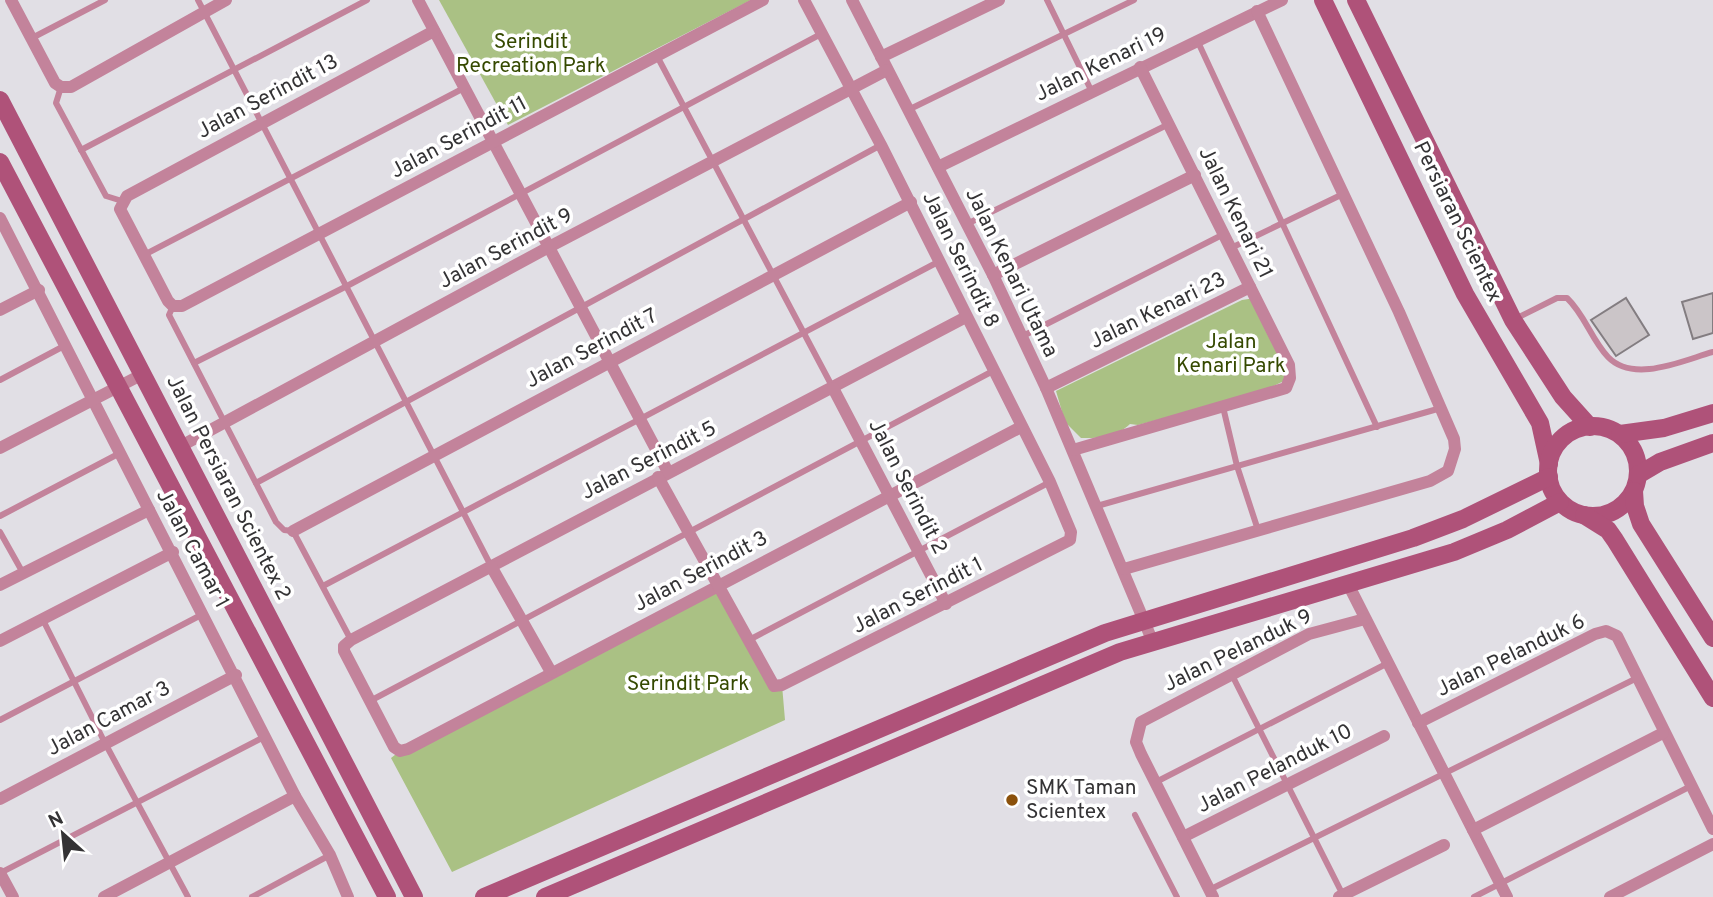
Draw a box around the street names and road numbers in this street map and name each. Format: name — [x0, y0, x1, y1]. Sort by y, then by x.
street label: Jalan Kenari 19 — [1031, 22, 1171, 108]
street label: Jalan Serindit 13 — [193, 49, 343, 145]
street label: Jalan Serindit 11 — [386, 91, 532, 185]
street label: Persiaran Scientex — [1406, 137, 1508, 307]
street label: Jalan Kenari 21 — [1191, 143, 1279, 283]
street label: Jalan Kenari Utama — [958, 184, 1064, 362]
street label: Jalan Serindit 8 — [915, 187, 1005, 333]
street label: Jalan Serindit 9 — [434, 202, 578, 296]
street label: Jalan Kenari 23 — [1086, 266, 1230, 356]
street label: Jalan Serindit 7 — [521, 303, 663, 395]
street label: Jalan Persiaran Scientex 2 — [159, 371, 297, 605]
street label: Jalan Serindit 5 — [577, 415, 721, 507]
street label: Jalan Serindit 2 — [861, 415, 953, 559]
street label: Jalan Camar 1 — [149, 485, 235, 613]
street label: Jalan Serindit 3 — [629, 525, 773, 619]
street label: Jalan Serindit 1 — [848, 551, 988, 641]
street label: Jalan Pelanduk 9 — [1159, 603, 1317, 699]
street label: Jalan Pelanduk 6 — [1432, 608, 1590, 704]
street label: Jalan Camar 3 — [43, 675, 175, 763]
street label: Jalan Pelanduk 10 — [1193, 718, 1357, 820]

